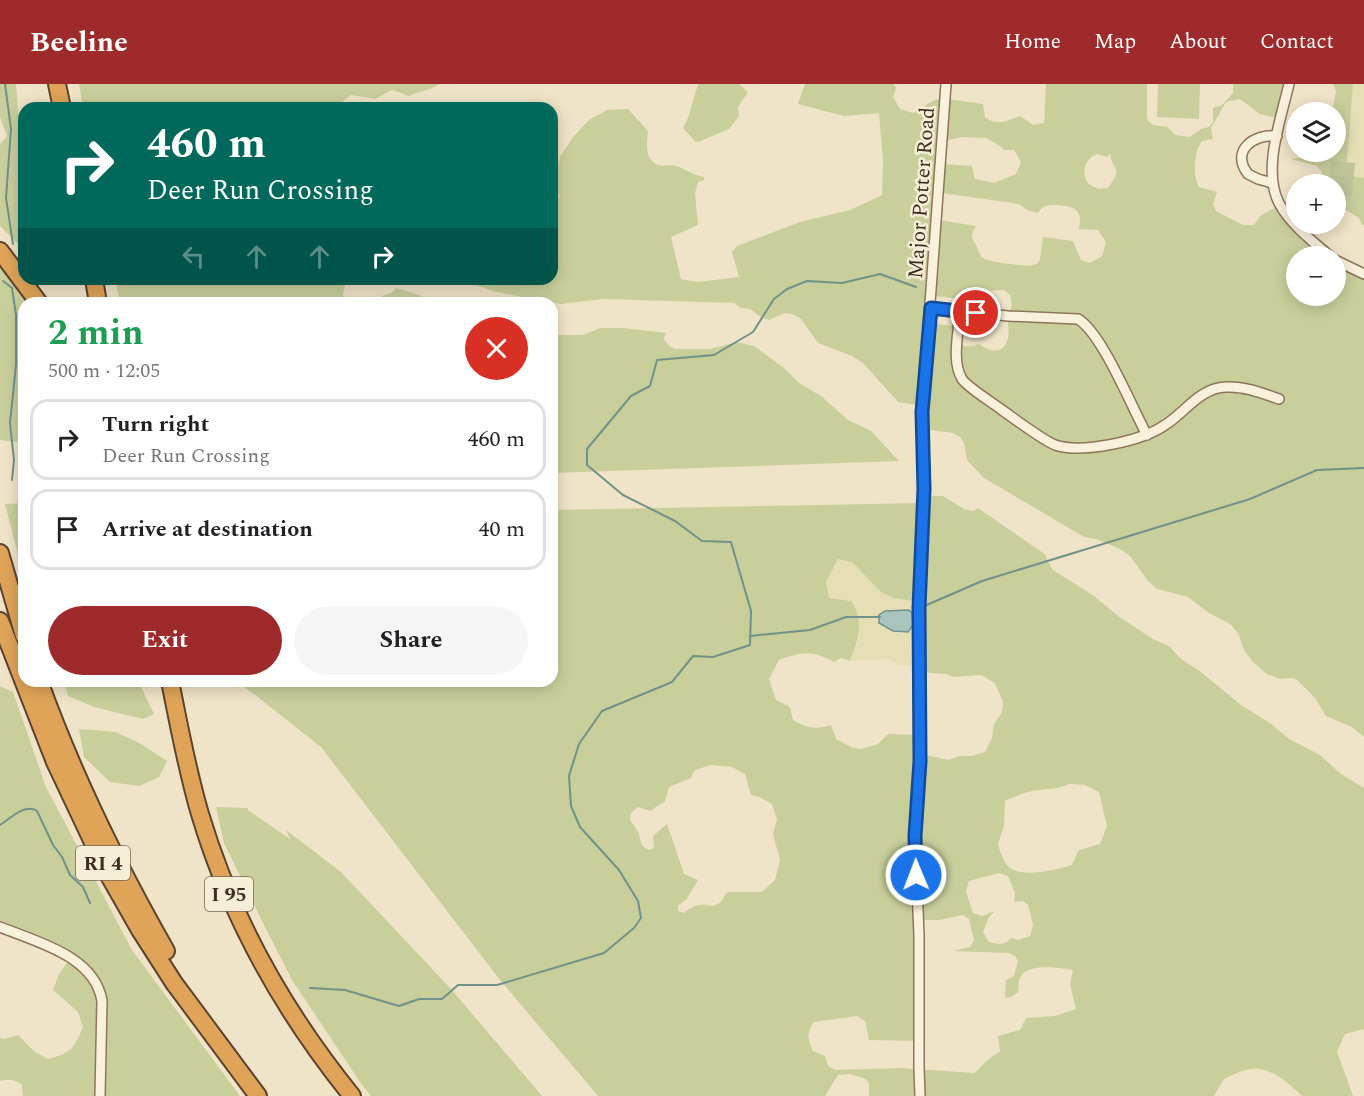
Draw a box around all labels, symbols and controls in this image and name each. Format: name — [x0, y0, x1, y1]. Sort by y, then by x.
text: Beeline — [30, 21, 128, 64]
text: Home — [1004, 26, 1061, 58]
text: Map — [1094, 26, 1136, 58]
text: About — [1169, 26, 1227, 58]
text: Contact — [1260, 26, 1334, 58]
map controls — [1286, 102, 1346, 306]
button: layers — [1286, 102, 1346, 162]
street label: Major Potter Road — [900, 106, 944, 280]
text: 460 m — [147, 113, 266, 176]
icon: right — [48, 126, 126, 204]
text: Deer Run Crossing — [147, 170, 374, 212]
button: + — [1286, 174, 1346, 234]
icon: left — [177, 240, 210, 273]
icon: ahead — [240, 240, 273, 273]
icon: ahead — [303, 240, 336, 273]
icon: right — [366, 240, 399, 273]
button: − — [1286, 246, 1346, 306]
pin — [950, 287, 1001, 338]
icon: arrive — [959, 296, 992, 329]
text: 2 min — [48, 306, 144, 361]
button: close — [465, 317, 528, 380]
text: 500 m · 12:05 — [48, 356, 160, 386]
text: Turn right — [102, 408, 209, 441]
icon: right — [51, 423, 84, 456]
text: 460 m — [468, 423, 525, 456]
text: Deer Run Crossing — [102, 441, 270, 471]
icon: arrive — [51, 513, 84, 546]
text: Arrive at destination — [102, 513, 313, 546]
text: 40 m — [479, 513, 525, 546]
button: Exit — [48, 606, 282, 675]
button: Share — [294, 606, 528, 675]
position arrow — [884, 843, 948, 907]
road number: RI 4 — [76, 846, 130, 880]
road number: I 95 — [205, 877, 253, 911]

